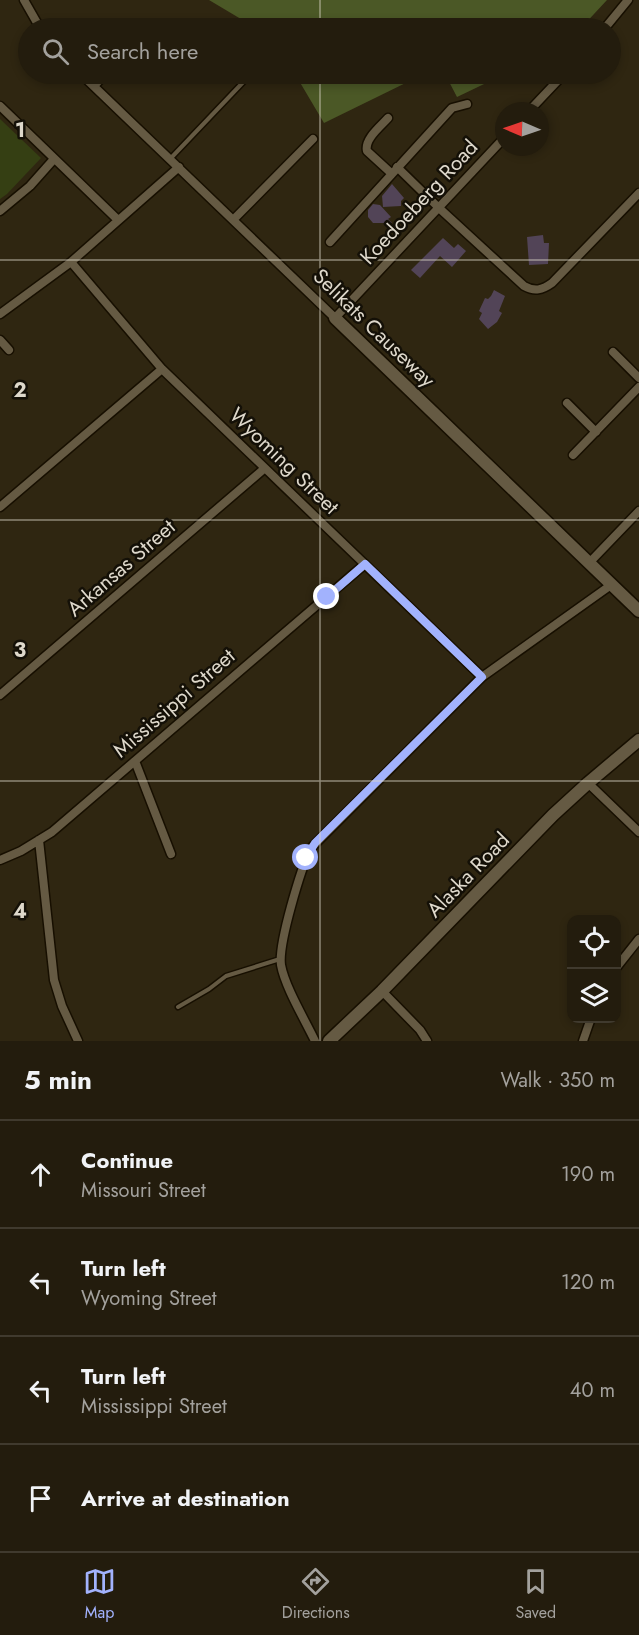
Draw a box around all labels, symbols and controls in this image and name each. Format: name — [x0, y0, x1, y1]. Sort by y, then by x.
search box — [18, 18, 621, 84]
icon: search — [39, 35, 72, 68]
text: Search here — [87, 35, 198, 67]
north arrow — [495, 102, 549, 156]
text: 1 — [15, 116, 25, 145]
street label: Koedoeberg Road — [353, 133, 485, 271]
street label: Selikats Causeway — [306, 262, 442, 395]
text: 2 — [13, 376, 27, 405]
street label: Wyoming Street — [222, 401, 346, 521]
street label: Arkansas Street — [60, 512, 182, 624]
route end — [313, 583, 339, 609]
text: 3 — [14, 636, 26, 665]
street label: Mississippi Street — [106, 641, 242, 765]
street label: Alaska Road — [420, 826, 516, 924]
route start — [292, 844, 318, 870]
text: 4 — [13, 897, 27, 926]
map controls — [567, 915, 621, 1023]
button: locate — [567, 915, 621, 969]
button: layers — [567, 969, 621, 1023]
text: 5 min — [24, 1061, 92, 1099]
text: Walk · 350 m — [500, 1066, 615, 1095]
text: Continue — [81, 1144, 173, 1176]
icon: ahead — [24, 1158, 57, 1191]
text: 190 m — [561, 1160, 615, 1189]
text: Missouri Street — [81, 1176, 206, 1205]
text: Turn left — [81, 1252, 166, 1284]
icon: left — [24, 1266, 57, 1299]
text: 120 m — [561, 1268, 615, 1297]
text: Wyoming Street — [81, 1284, 217, 1313]
text: Turn left — [81, 1360, 166, 1392]
icon: left — [24, 1374, 57, 1407]
text: 40 m — [570, 1376, 615, 1405]
text: Mississippi Street — [81, 1392, 227, 1421]
icon: arrive — [24, 1482, 57, 1515]
text: Arrive at destination — [81, 1482, 290, 1514]
tab: Map — [83, 1565, 116, 1624]
tab: Directions — [282, 1565, 350, 1624]
tab: Saved — [515, 1565, 556, 1624]

